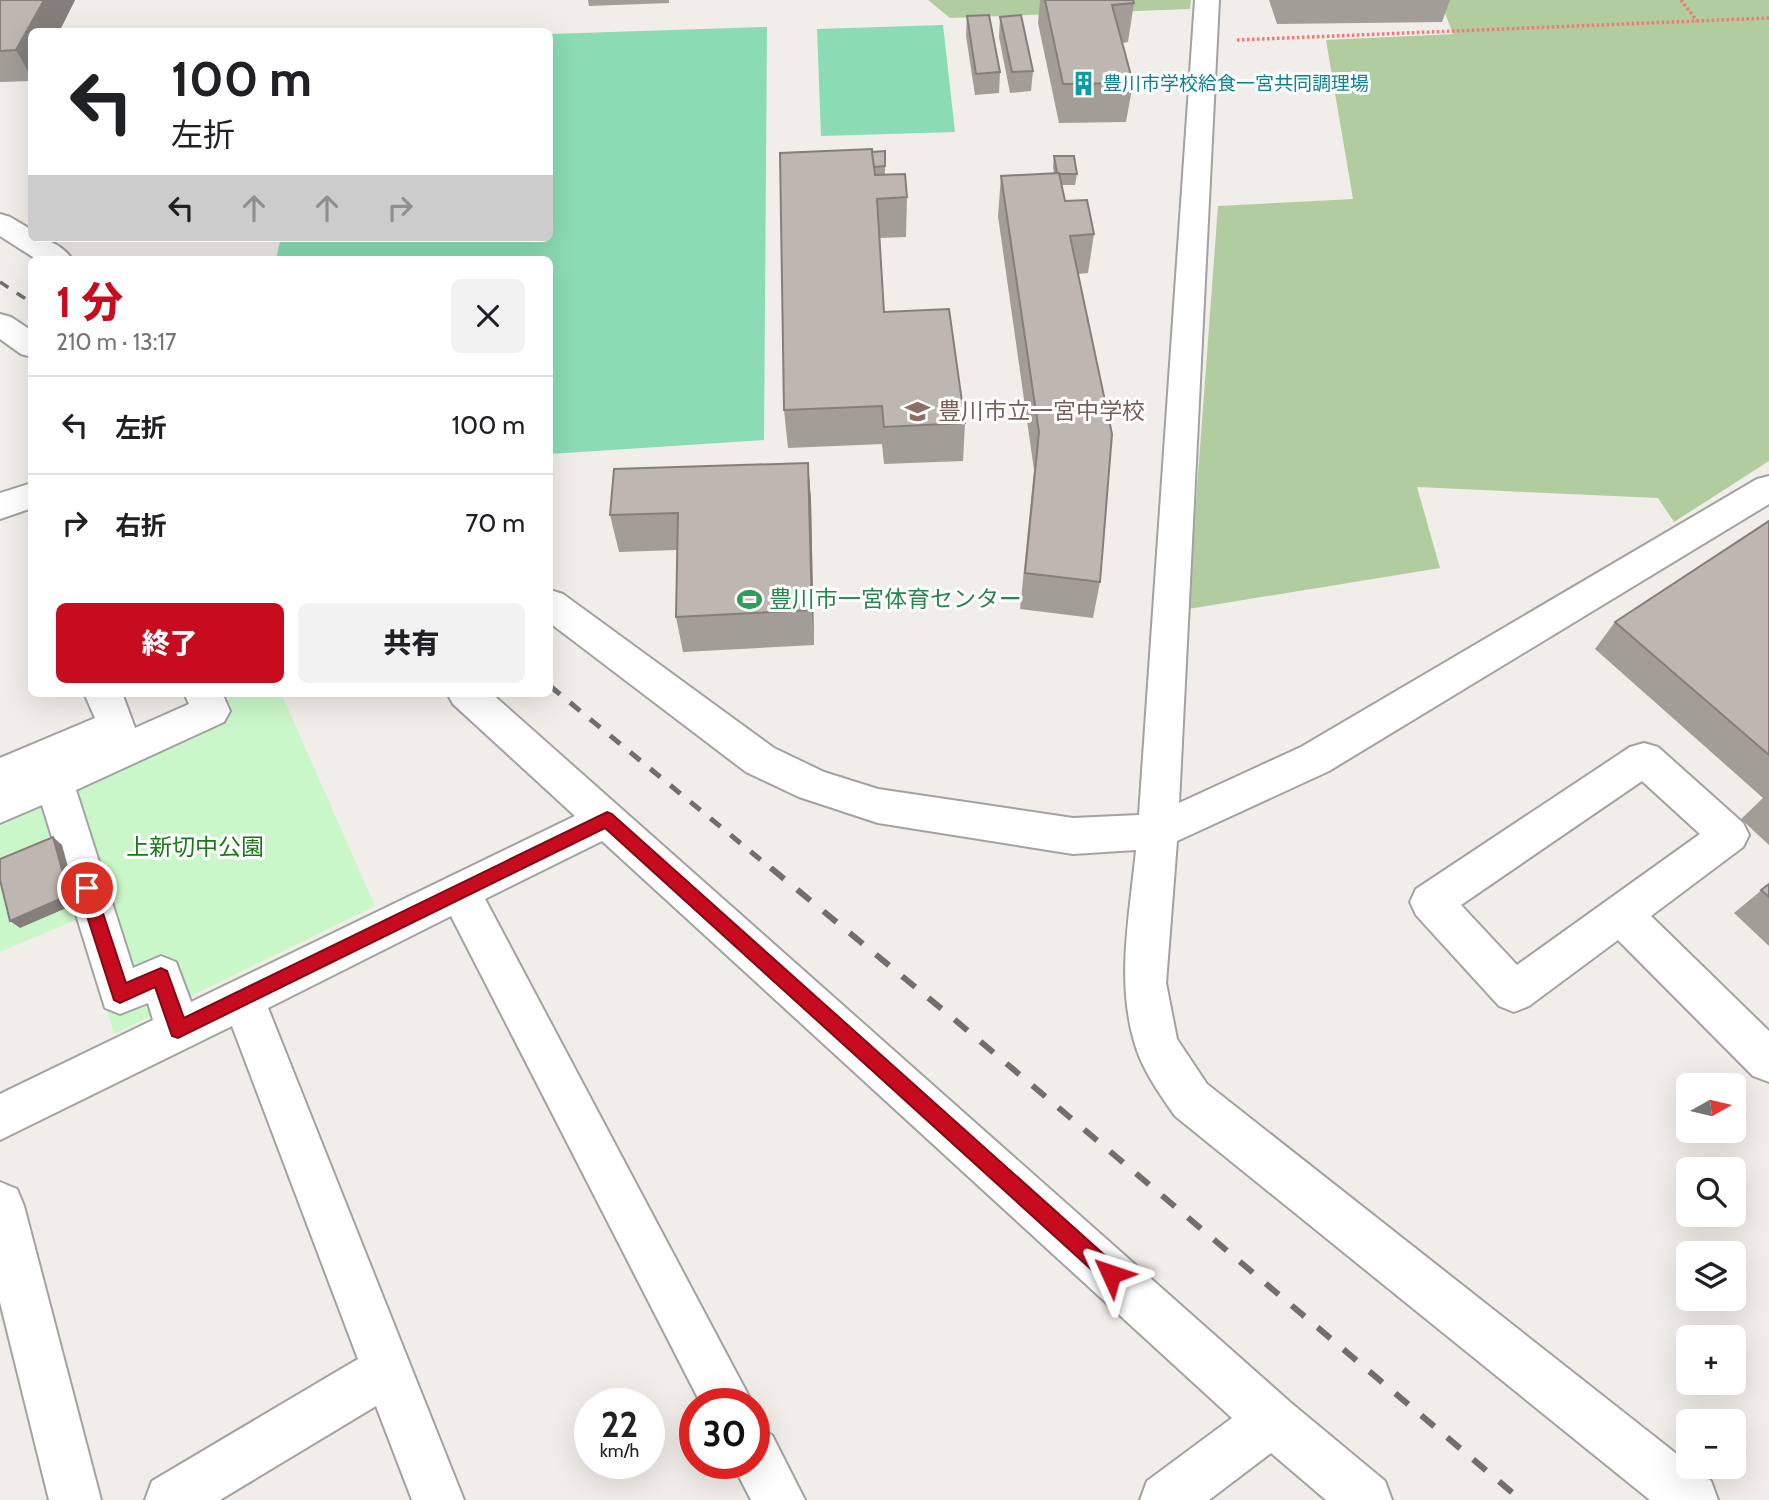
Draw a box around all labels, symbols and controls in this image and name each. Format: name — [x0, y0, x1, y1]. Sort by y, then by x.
text: 100 m — [171, 49, 312, 108]
icon: left — [56, 56, 147, 147]
building icon: 豊川市学校給食一宮共同調理場 — [1069, 69, 1097, 97]
place label: 豊川市学校給食一宮共同調理場 — [1103, 72, 1369, 95]
text: 左折 — [171, 115, 235, 154]
icon: left — [162, 189, 200, 227]
icon: ahead — [235, 189, 273, 227]
icon: ahead — [308, 189, 346, 227]
icon: right — [381, 189, 419, 227]
text: 1 分 — [56, 276, 123, 328]
button: close — [451, 279, 525, 353]
text: 210 m · 13:17 — [56, 328, 177, 356]
school or university icon: 豊川市立一宮中学校 — [904, 397, 932, 425]
place label: 豊川市立一宮中学校 — [938, 397, 1145, 425]
icon: left — [56, 406, 94, 444]
text: 100 m — [452, 409, 525, 441]
text: 左折 — [115, 412, 167, 444]
icon: right — [56, 504, 94, 542]
text: 70 m — [465, 507, 525, 539]
text: 右折 — [115, 510, 167, 542]
sports icon: 豊川市一宮体育センター — [735, 585, 763, 613]
place label: 豊川市一宮体育センター — [769, 585, 1022, 613]
button: 終了 — [56, 603, 284, 683]
button: 共有 — [298, 603, 525, 683]
park label: 上新切中公園 — [126, 833, 264, 861]
pin — [57, 858, 117, 918]
icon: arrive — [68, 869, 106, 907]
north arrow — [1676, 1073, 1746, 1143]
map controls — [1676, 1073, 1746, 1479]
button: search — [1676, 1157, 1746, 1227]
position arrow — [1074, 1237, 1148, 1311]
button: layers — [1676, 1241, 1746, 1311]
button: + — [1676, 1325, 1746, 1395]
speed limit sign: 30 — [679, 1388, 770, 1479]
text: 22 — [601, 1403, 638, 1446]
button: − — [1676, 1409, 1746, 1479]
text: km/h — [600, 1440, 639, 1462]

